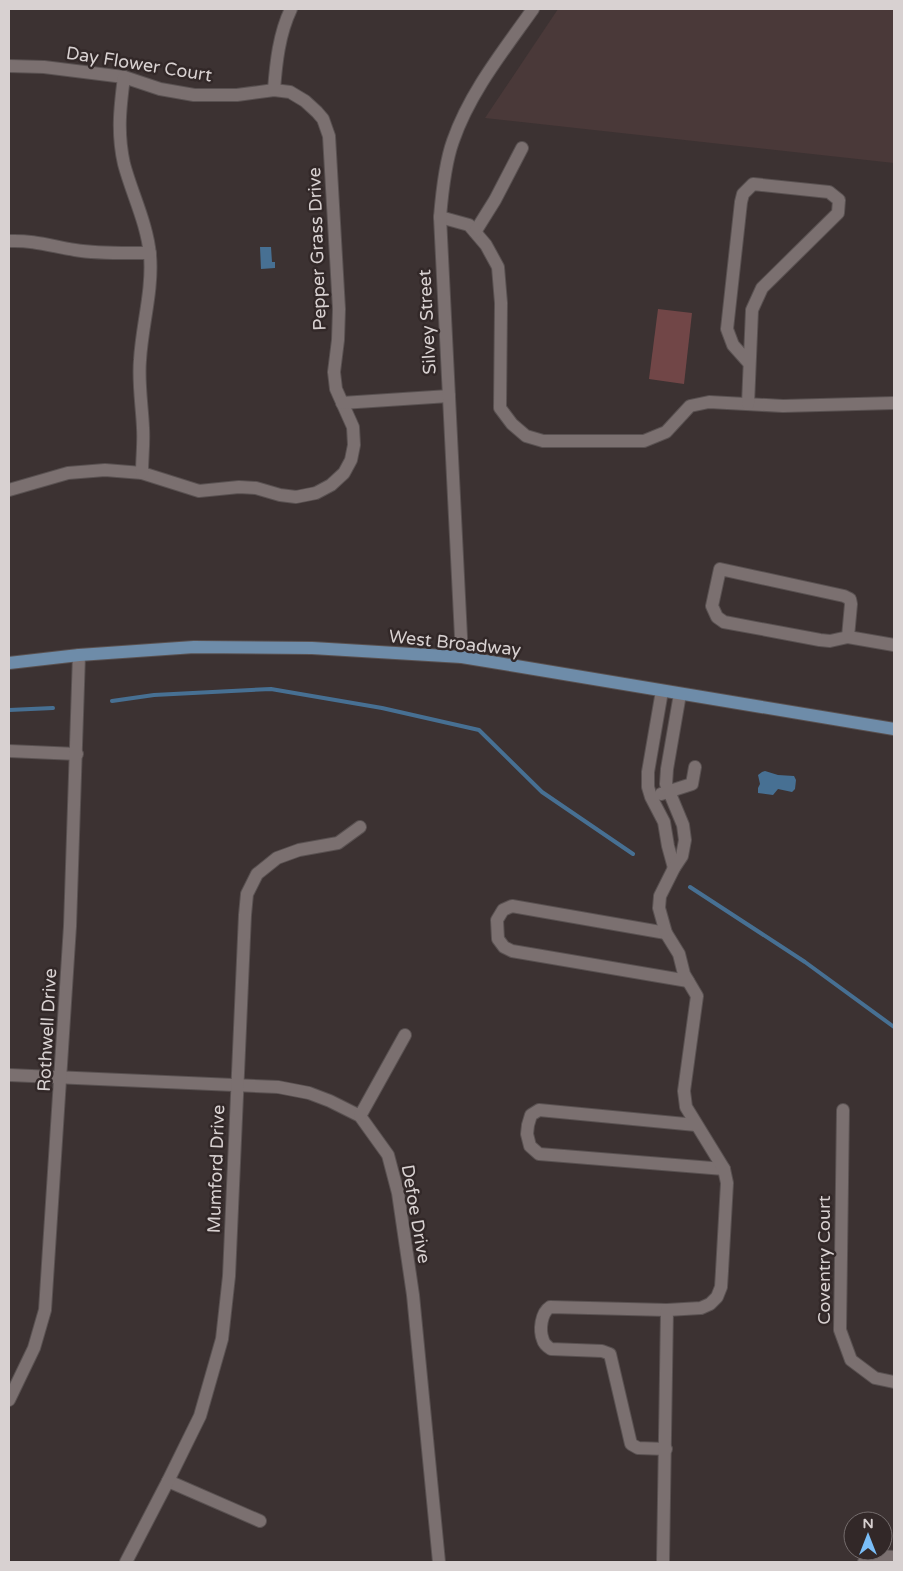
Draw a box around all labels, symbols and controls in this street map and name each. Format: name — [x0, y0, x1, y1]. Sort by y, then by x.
street label: Day Flower Court — [64, 42, 214, 86]
street label: Pepper Grass Drive — [303, 167, 331, 331]
street label: Silvey Street — [413, 269, 441, 375]
street label: West Broadway — [388, 625, 523, 661]
street label: Rothwell Drive — [33, 968, 61, 1092]
street label: Mumford Drive — [203, 1104, 229, 1234]
street label: Defoe Drive — [396, 1163, 436, 1265]
street label: Coventry Court — [813, 1195, 835, 1325]
north arrow — [843, 1511, 893, 1561]
text: N — [862, 1515, 874, 1532]

